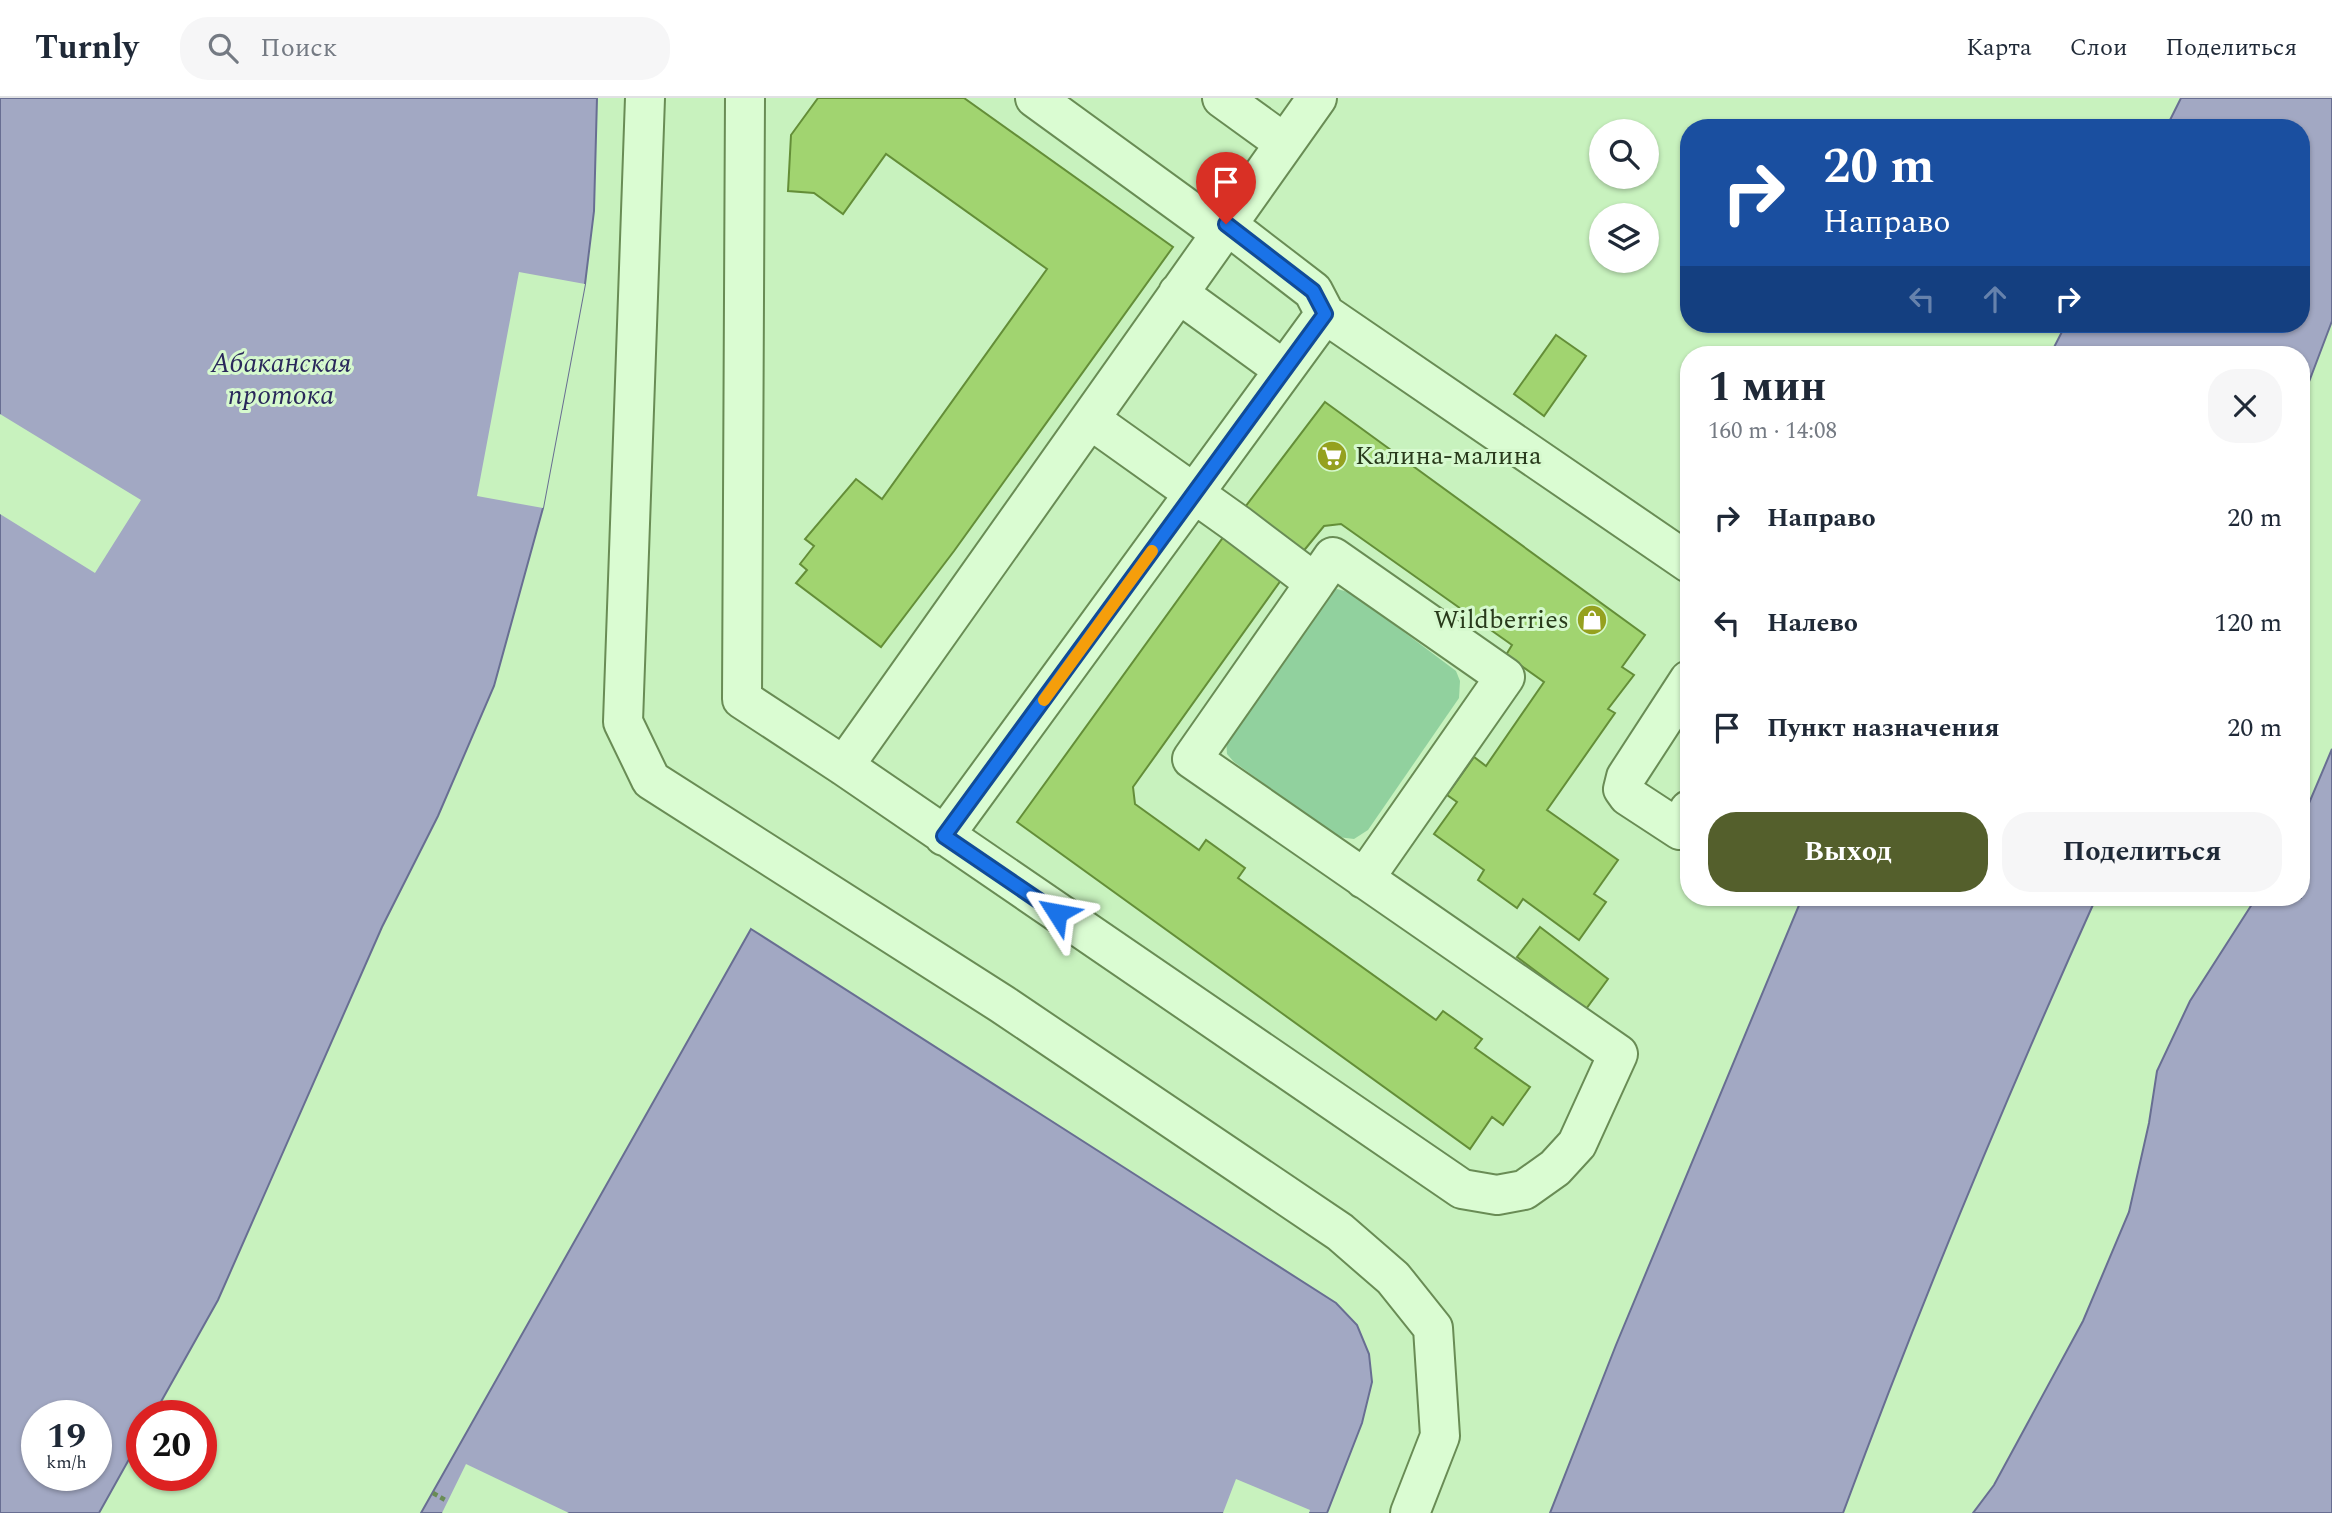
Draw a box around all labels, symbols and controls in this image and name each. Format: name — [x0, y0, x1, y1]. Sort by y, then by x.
search box — [180, 17, 670, 80]
text: Turnly — [35, 23, 138, 73]
text: Поиск — [260, 28, 337, 68]
icon: search — [204, 29, 242, 67]
text: Карта — [1966, 30, 2032, 66]
text: Слои — [2070, 30, 2127, 66]
text: Поделиться — [2165, 30, 2297, 66]
map controls — [1589, 119, 1659, 273]
button: search — [1589, 119, 1659, 189]
text: 20 m — [1823, 130, 1934, 205]
icon: right — [1708, 147, 1799, 238]
pin — [1196, 152, 1256, 224]
icon: arrive — [1207, 163, 1245, 201]
text: Направо — [1823, 198, 1950, 247]
button: layers — [1589, 203, 1659, 273]
icon: left — [1903, 280, 1941, 318]
icon: ahead — [1976, 280, 2014, 318]
icon: right — [2049, 280, 2087, 318]
water label: Абаканская протока — [210, 342, 351, 417]
text: 1 мин — [1708, 356, 1826, 419]
button: close — [2208, 369, 2282, 443]
text: 160 m · 14:08 — [1708, 414, 1837, 449]
place label: Калина-малина — [1355, 436, 1542, 476]
supermarket icon: Калина-малина — [1315, 439, 1349, 473]
text: Направо — [1767, 498, 1876, 538]
text: 20 m — [2227, 498, 2282, 538]
icon: right — [1708, 499, 1746, 537]
place label: Wildberries — [1434, 600, 1569, 640]
shop icon: Wildberries — [1575, 603, 1609, 637]
text: Налево — [1767, 603, 1858, 643]
text: 120 m — [2214, 603, 2282, 643]
icon: left — [1708, 604, 1746, 642]
text: Пункт назначения — [1767, 708, 2000, 748]
text: 20 m — [2227, 708, 2282, 748]
icon: arrive — [1708, 709, 1746, 747]
button: Выход — [1708, 812, 1988, 892]
button: Поделиться — [2002, 812, 2282, 892]
position arrow — [1020, 876, 1094, 950]
speed limit sign: 20 — [126, 1400, 217, 1491]
text: 19 — [47, 1410, 86, 1463]
text: km/h — [46, 1449, 87, 1476]

